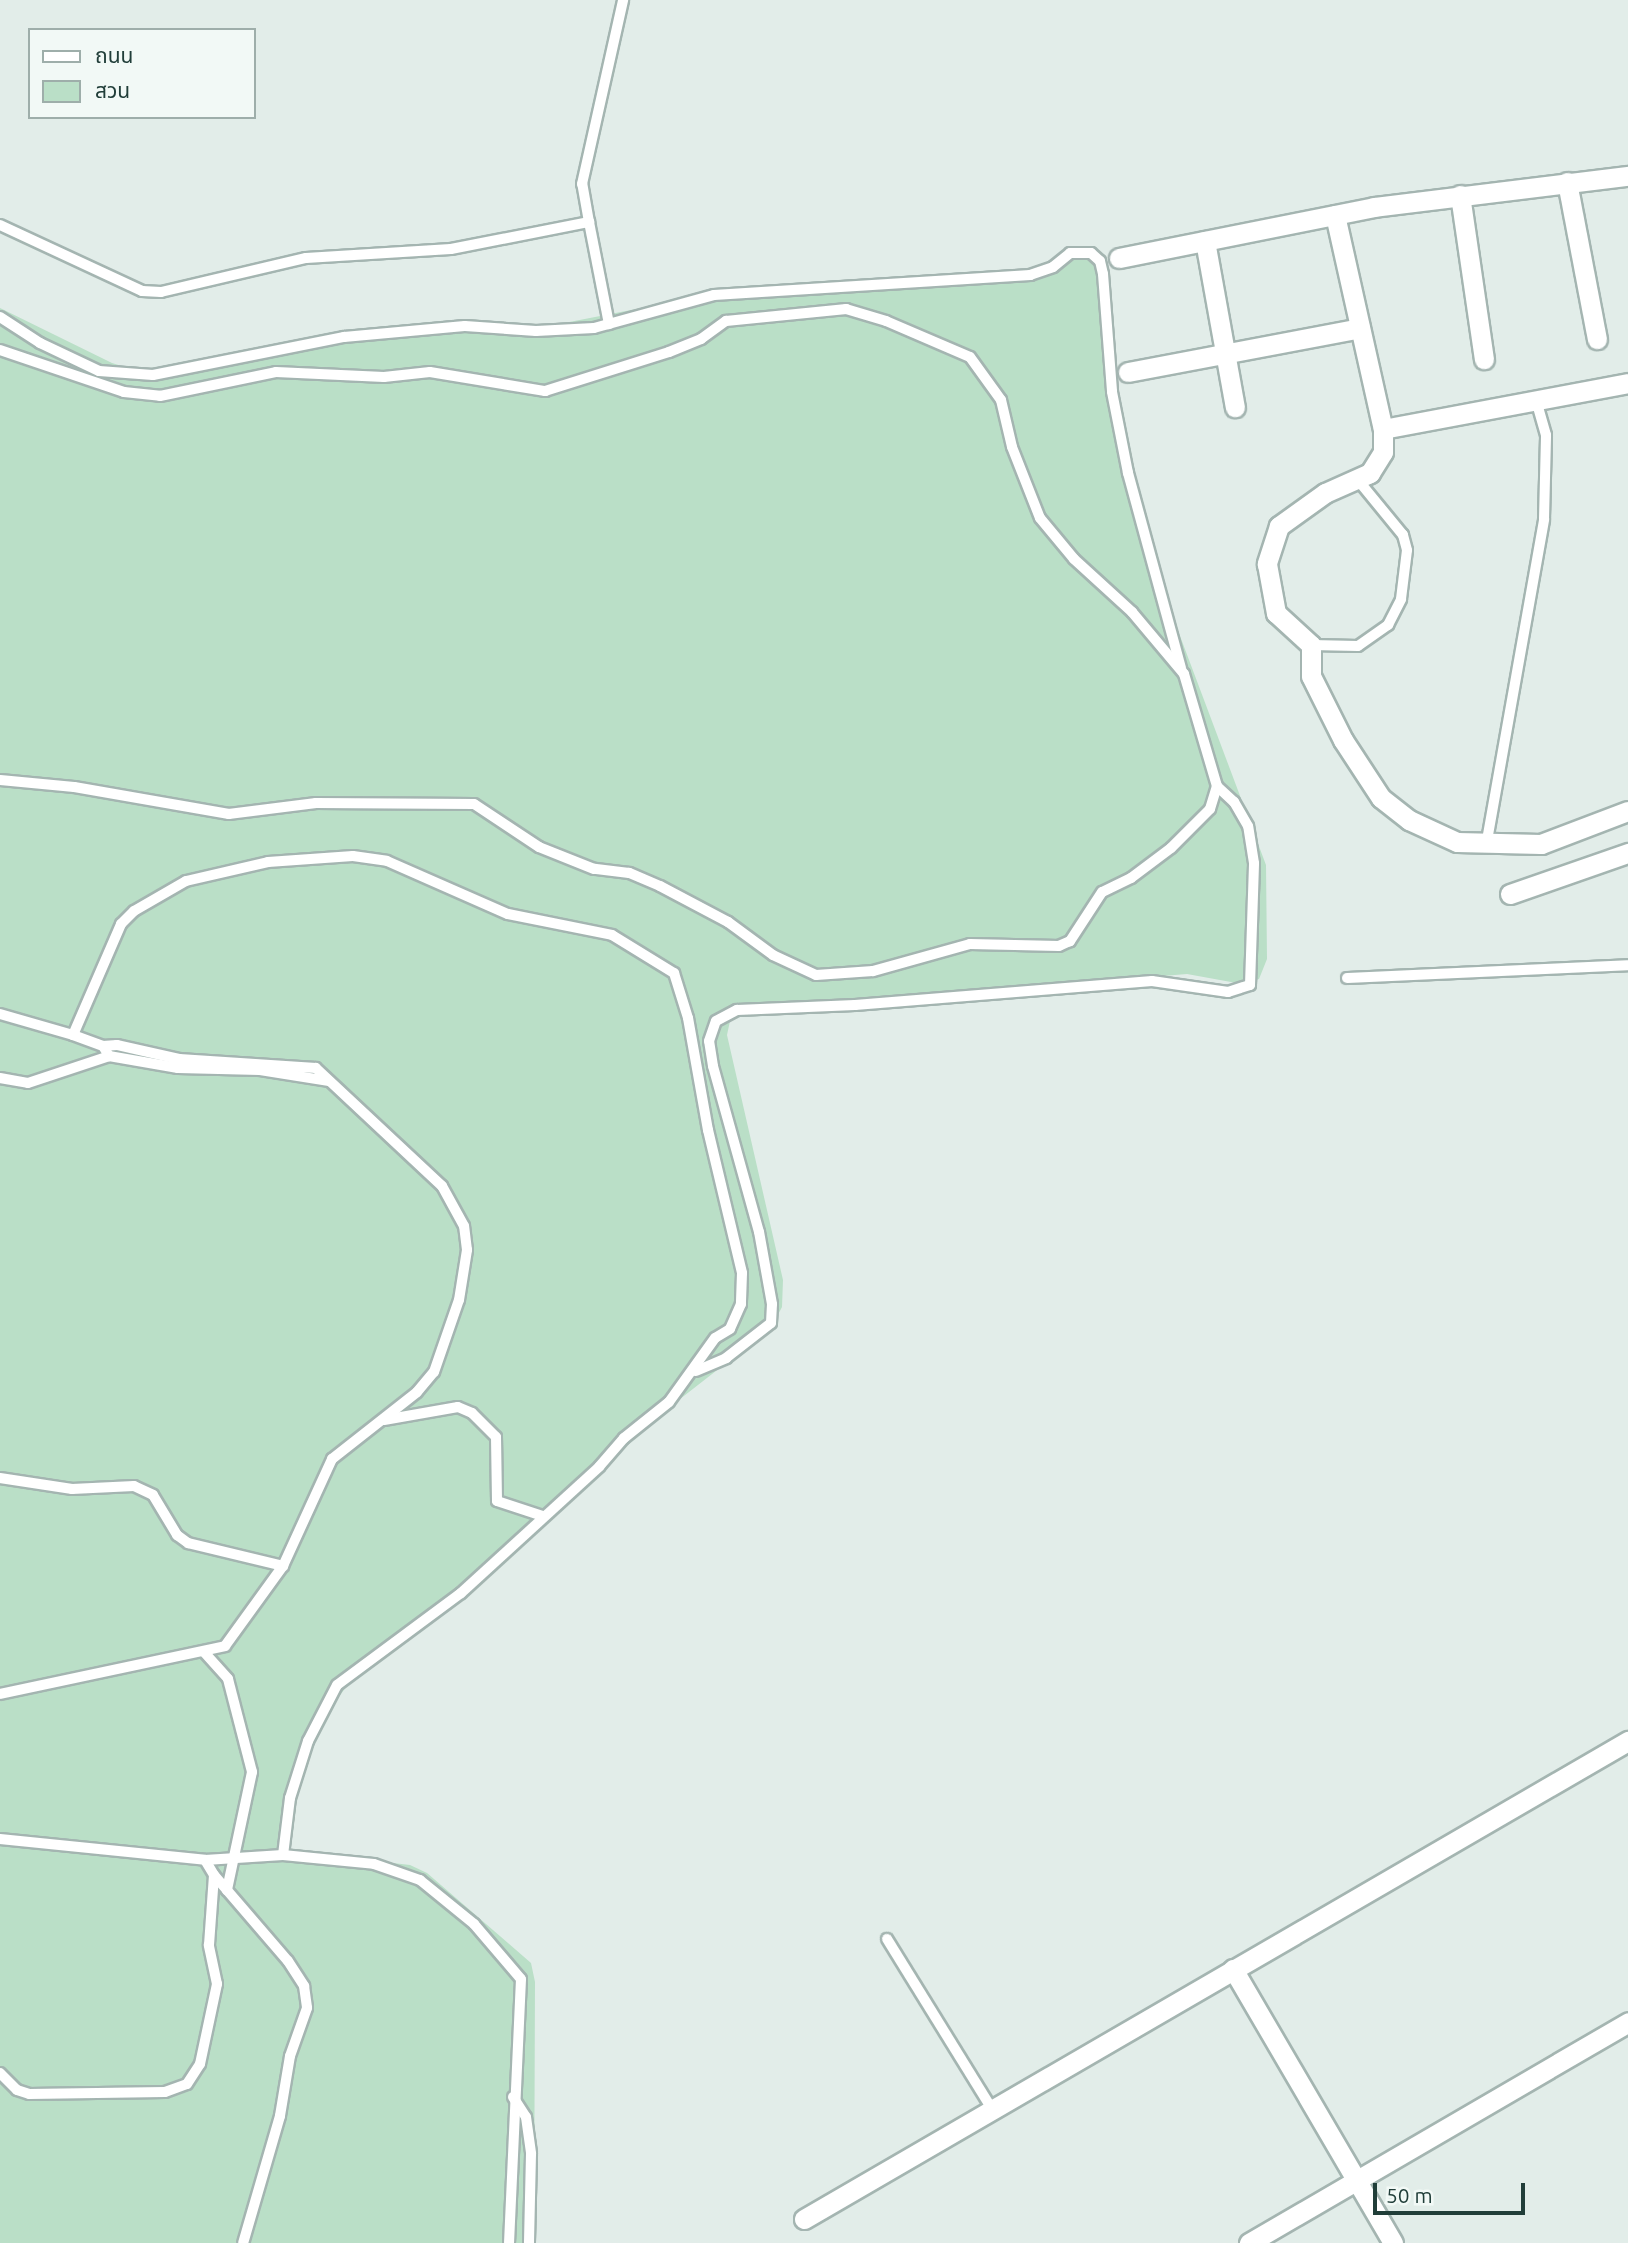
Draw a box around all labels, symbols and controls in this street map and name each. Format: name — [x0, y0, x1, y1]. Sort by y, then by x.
legend — [28, 28, 256, 119]
text: ถนน — [95, 43, 133, 67]
text: สวน — [95, 78, 130, 102]
scale bar — [1376, 2170, 1528, 2214]
text: 50 m — [1386, 2183, 1433, 2207]

